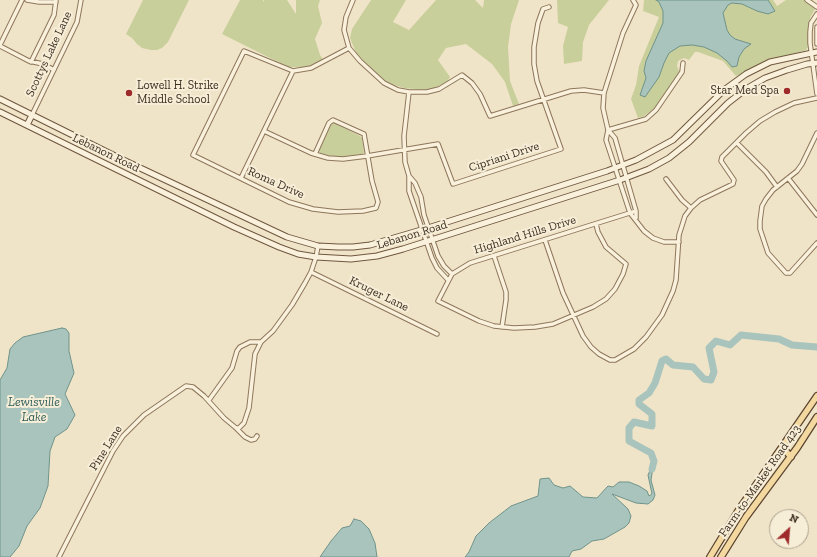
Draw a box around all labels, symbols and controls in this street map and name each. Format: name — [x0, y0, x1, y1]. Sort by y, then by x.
street label: Scottys Lake Lane — [23, 9, 75, 99]
place label: Lowell H. Strike Middle School — [137, 79, 219, 107]
place label: Star Med Spa — [711, 84, 779, 98]
marker: Star Med Spa — [782, 86, 792, 96]
marker: Lowell H. Strike Middle School — [124, 88, 134, 98]
street label: Lebanon Road — [70, 131, 142, 175]
street label: Cipriani Drive — [467, 139, 541, 175]
street label: Roma Drive — [245, 164, 307, 202]
street label: Highland Hills Drive — [472, 213, 578, 257]
street label: Lebanon Road — [375, 217, 449, 253]
street label: Kruger Lane — [347, 273, 411, 315]
water label: Lewisville Lake — [8, 394, 60, 425]
street label: Farm-to-Market Road 423 — [716, 422, 804, 540]
street label: Pine Lane — [87, 423, 125, 473]
north arrow — [769, 509, 809, 549]
text: N — [787, 511, 801, 526]

